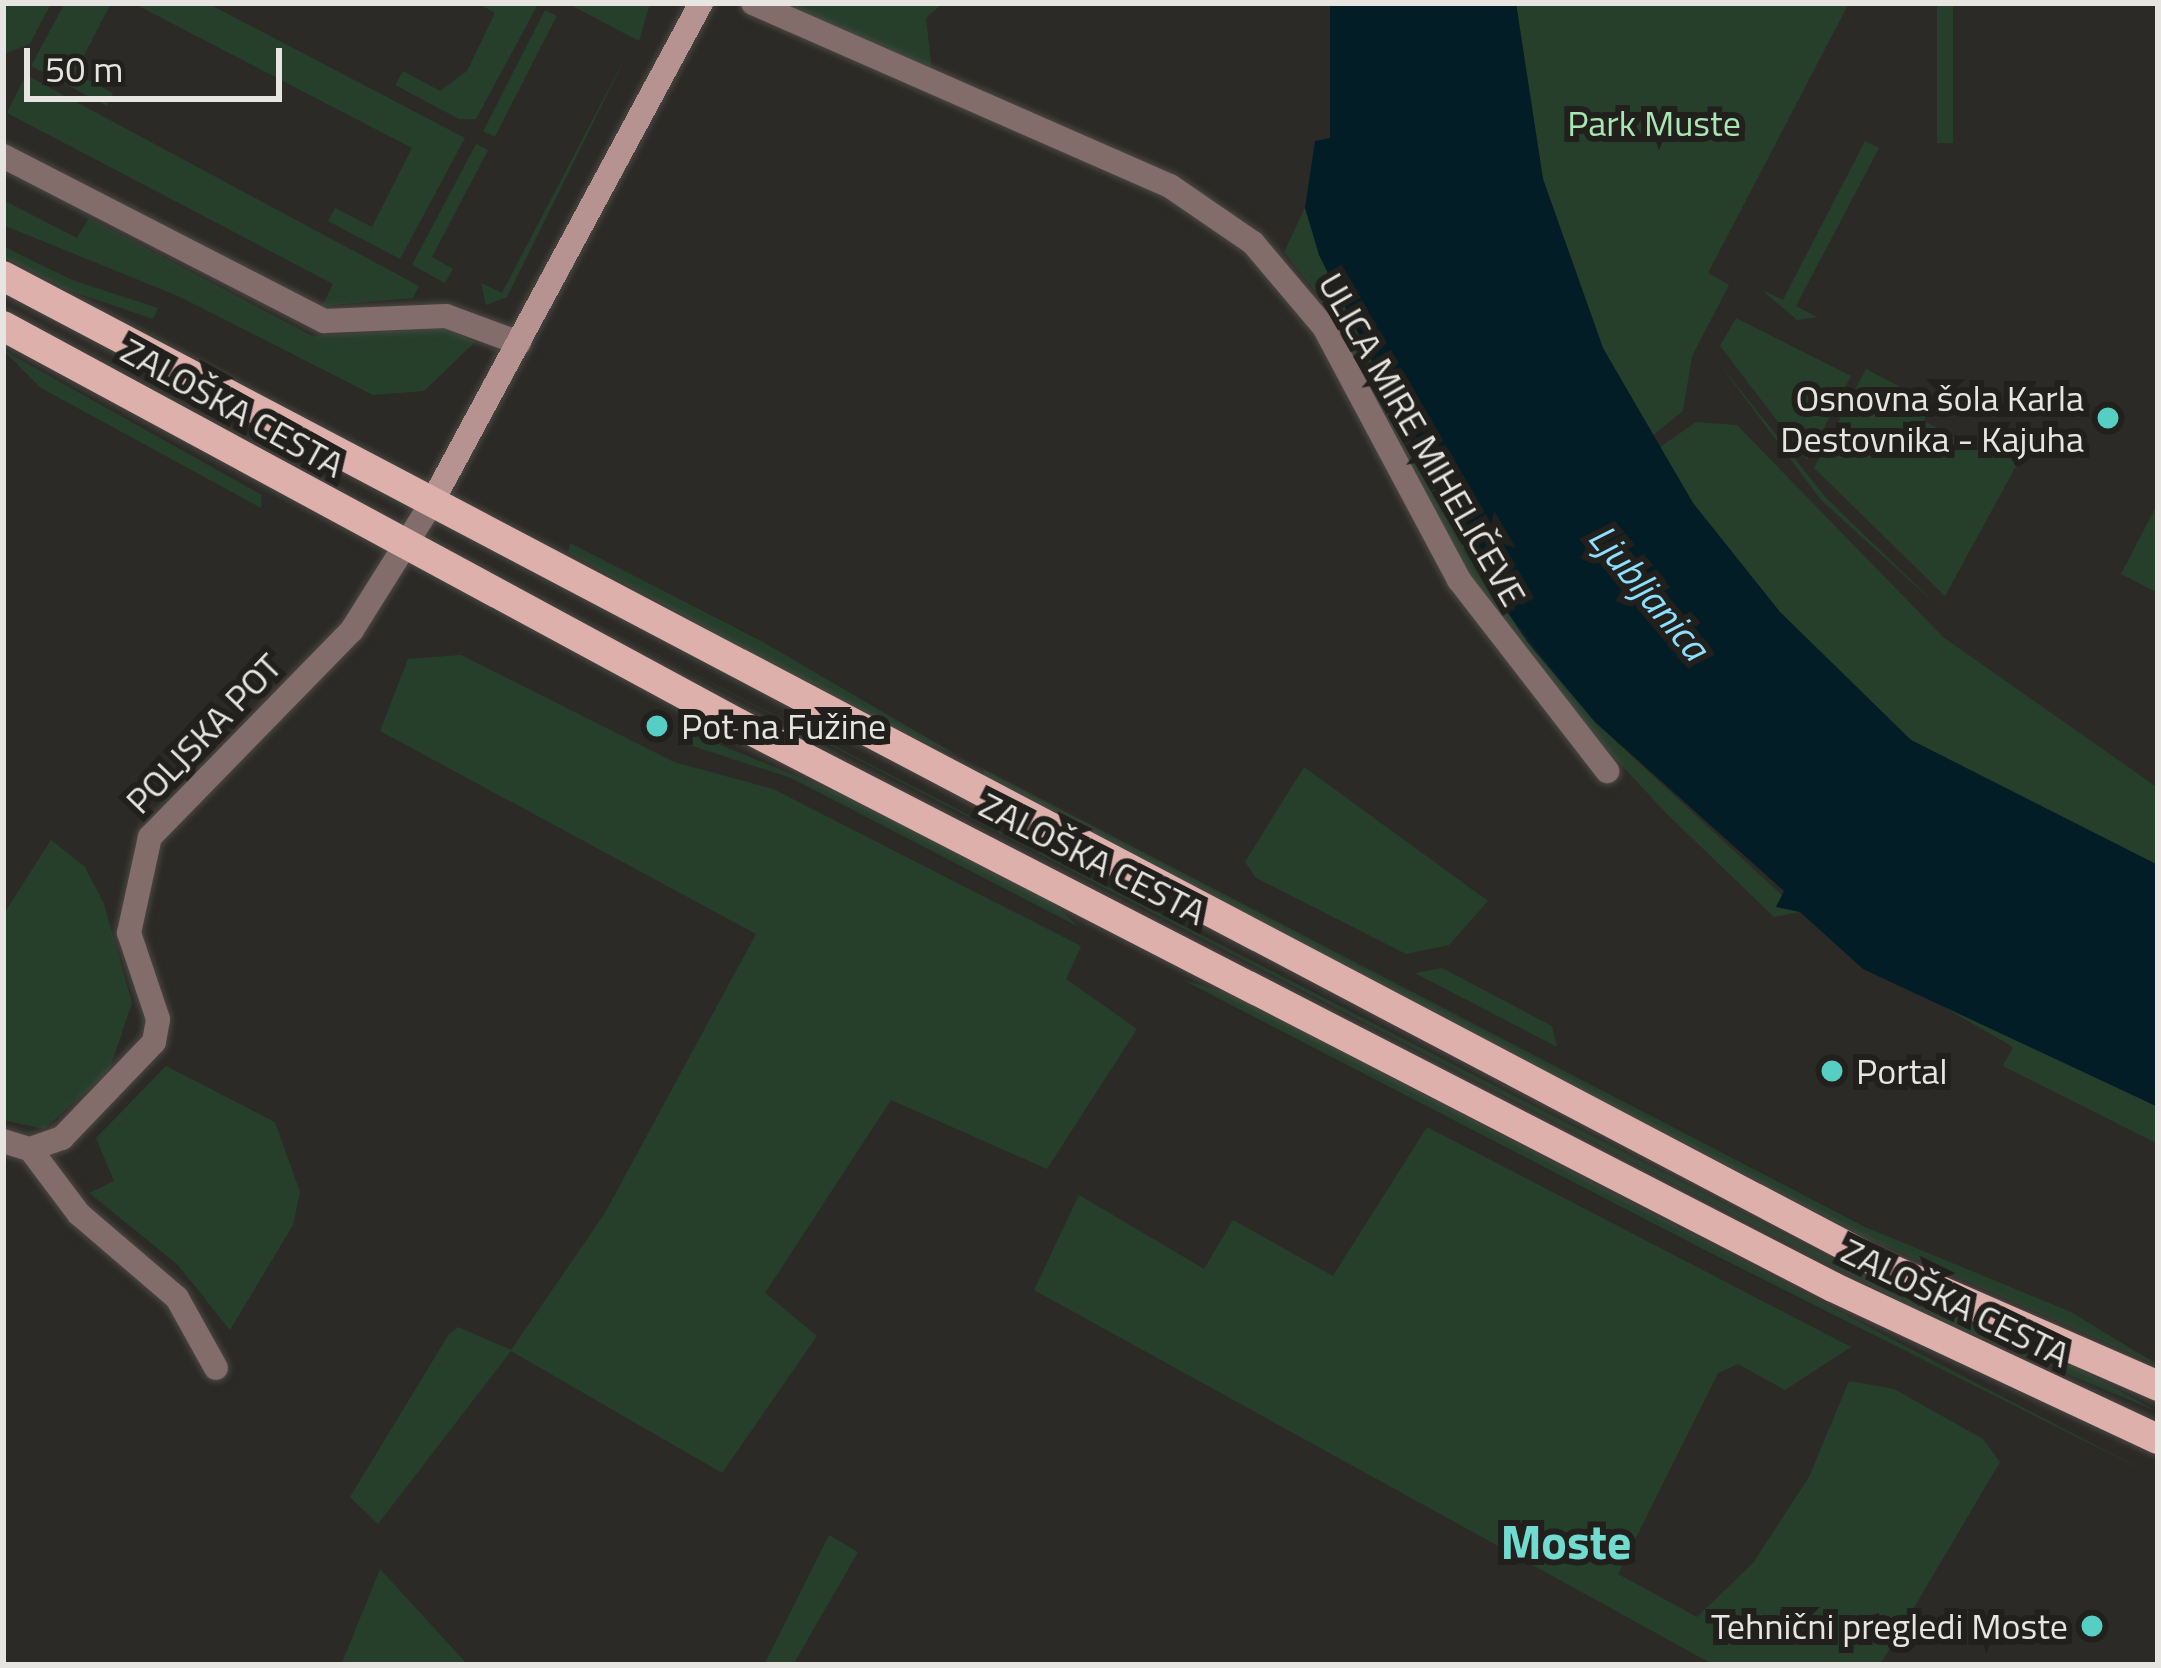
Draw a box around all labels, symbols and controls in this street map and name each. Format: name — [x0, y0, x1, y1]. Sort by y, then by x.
scale bar — [30, 24, 288, 98]
text: 50 m — [45, 41, 123, 96]
park label: Park Muste — [1567, 101, 1741, 145]
street label: ULICA MIRE MIHELIČEVE — [1310, 265, 1536, 613]
street label: ZALOŠKA CESTA — [114, 328, 352, 486]
place label: Osnovna šola Karla Destovnika - Kajuha — [1780, 375, 2084, 460]
marker: Osnovna šola Karla Destovnika - Kajuha — [2095, 405, 2121, 431]
water label: Ljubljanica — [1579, 515, 1719, 669]
street label: POLJSKA POT — [116, 644, 290, 822]
place label: Pot na Fužine — [681, 704, 886, 748]
marker: Pot na Fužine — [644, 713, 670, 739]
street label: ZALOŠKA CESTA — [973, 782, 1213, 934]
place label: Portal — [1856, 1049, 1948, 1093]
marker: Portal — [1819, 1058, 1845, 1084]
street label: ZALOŠKA CESTA — [1835, 1228, 2077, 1376]
district label: Moste — [1500, 1513, 1632, 1571]
place label: Tehnični pregledi Moste — [1711, 1604, 2068, 1648]
marker: Tehnični pregledi Moste — [2079, 1613, 2105, 1639]

